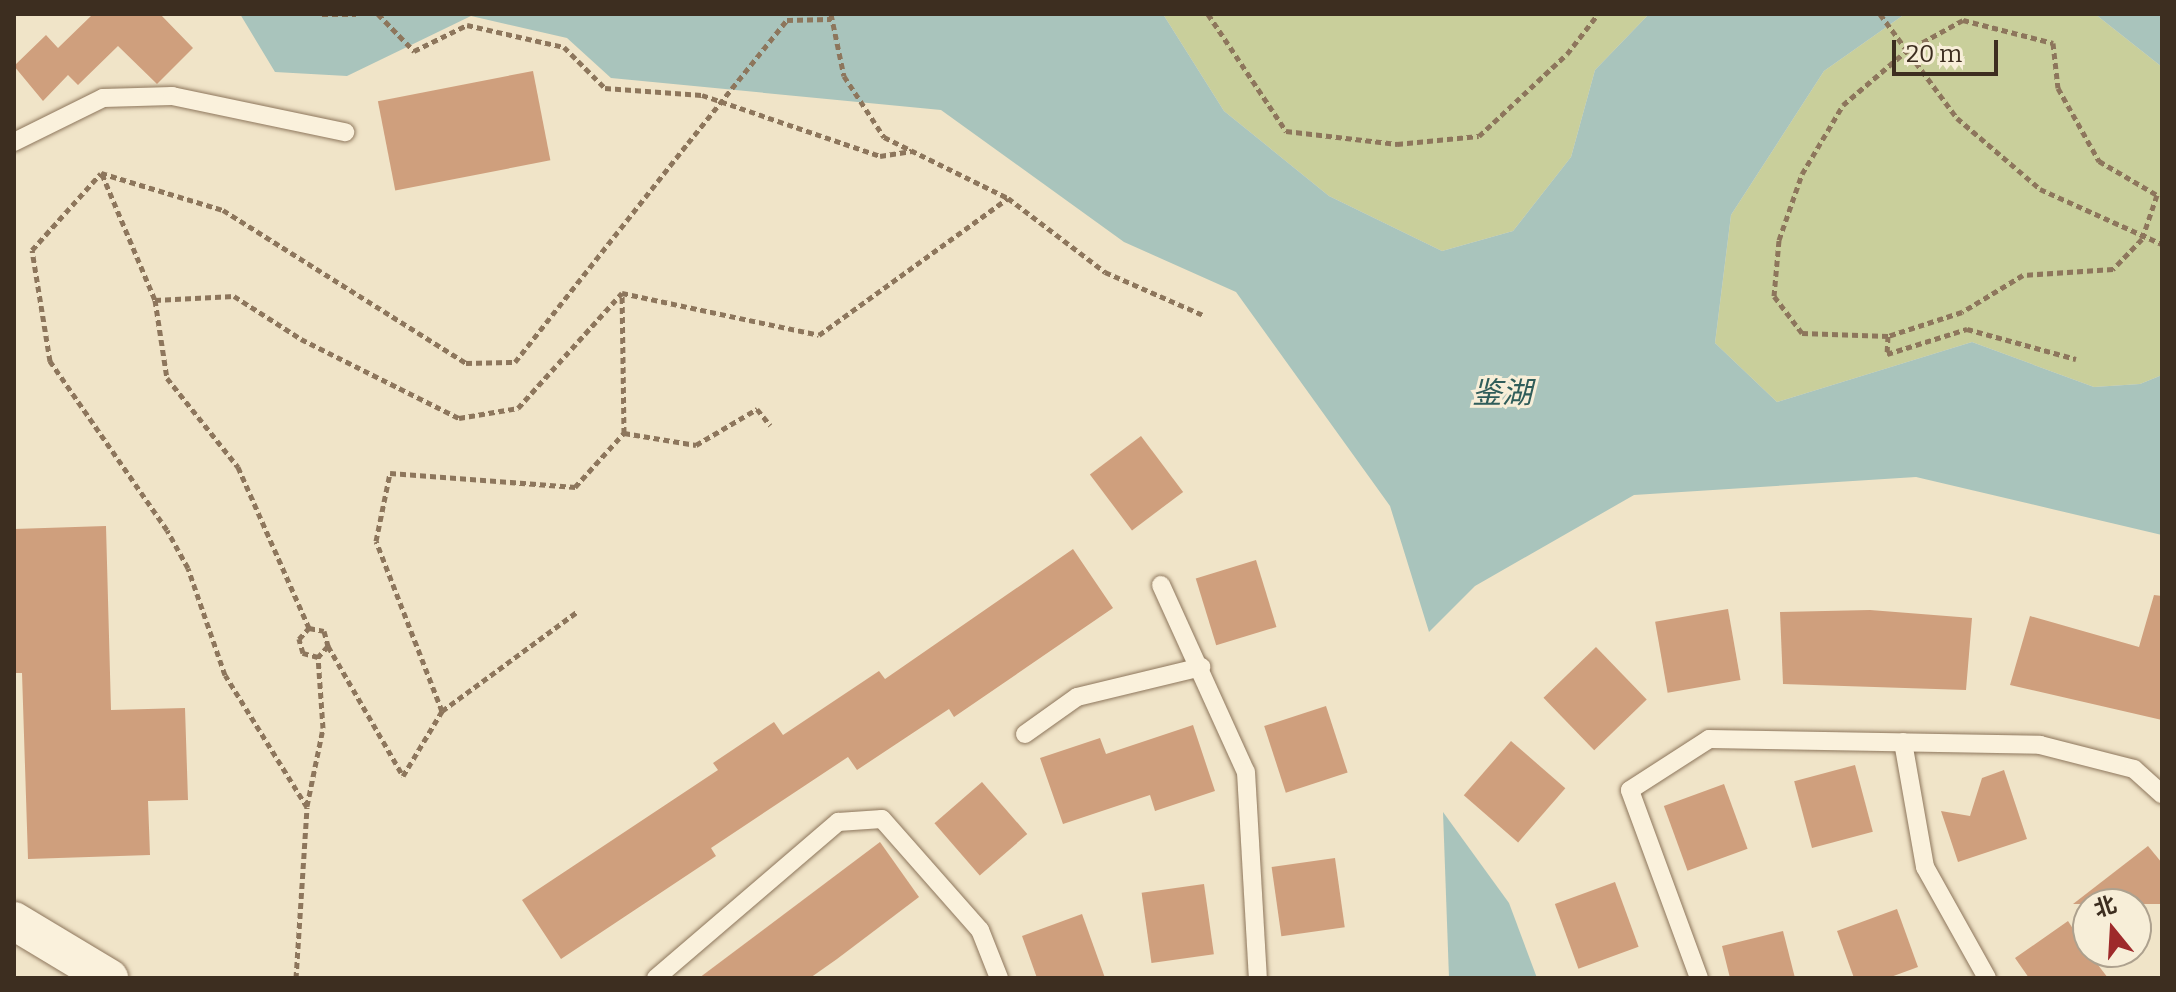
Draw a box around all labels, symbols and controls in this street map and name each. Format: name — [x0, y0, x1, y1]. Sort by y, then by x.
scale bar — [1896, 24, 2002, 74]
text: 20 m — [1906, 40, 1962, 68]
water label: 鉴湖 — [1472, 375, 1532, 411]
north arrow — [2072, 888, 2152, 968]
text: 北 — [2090, 890, 2120, 923]

